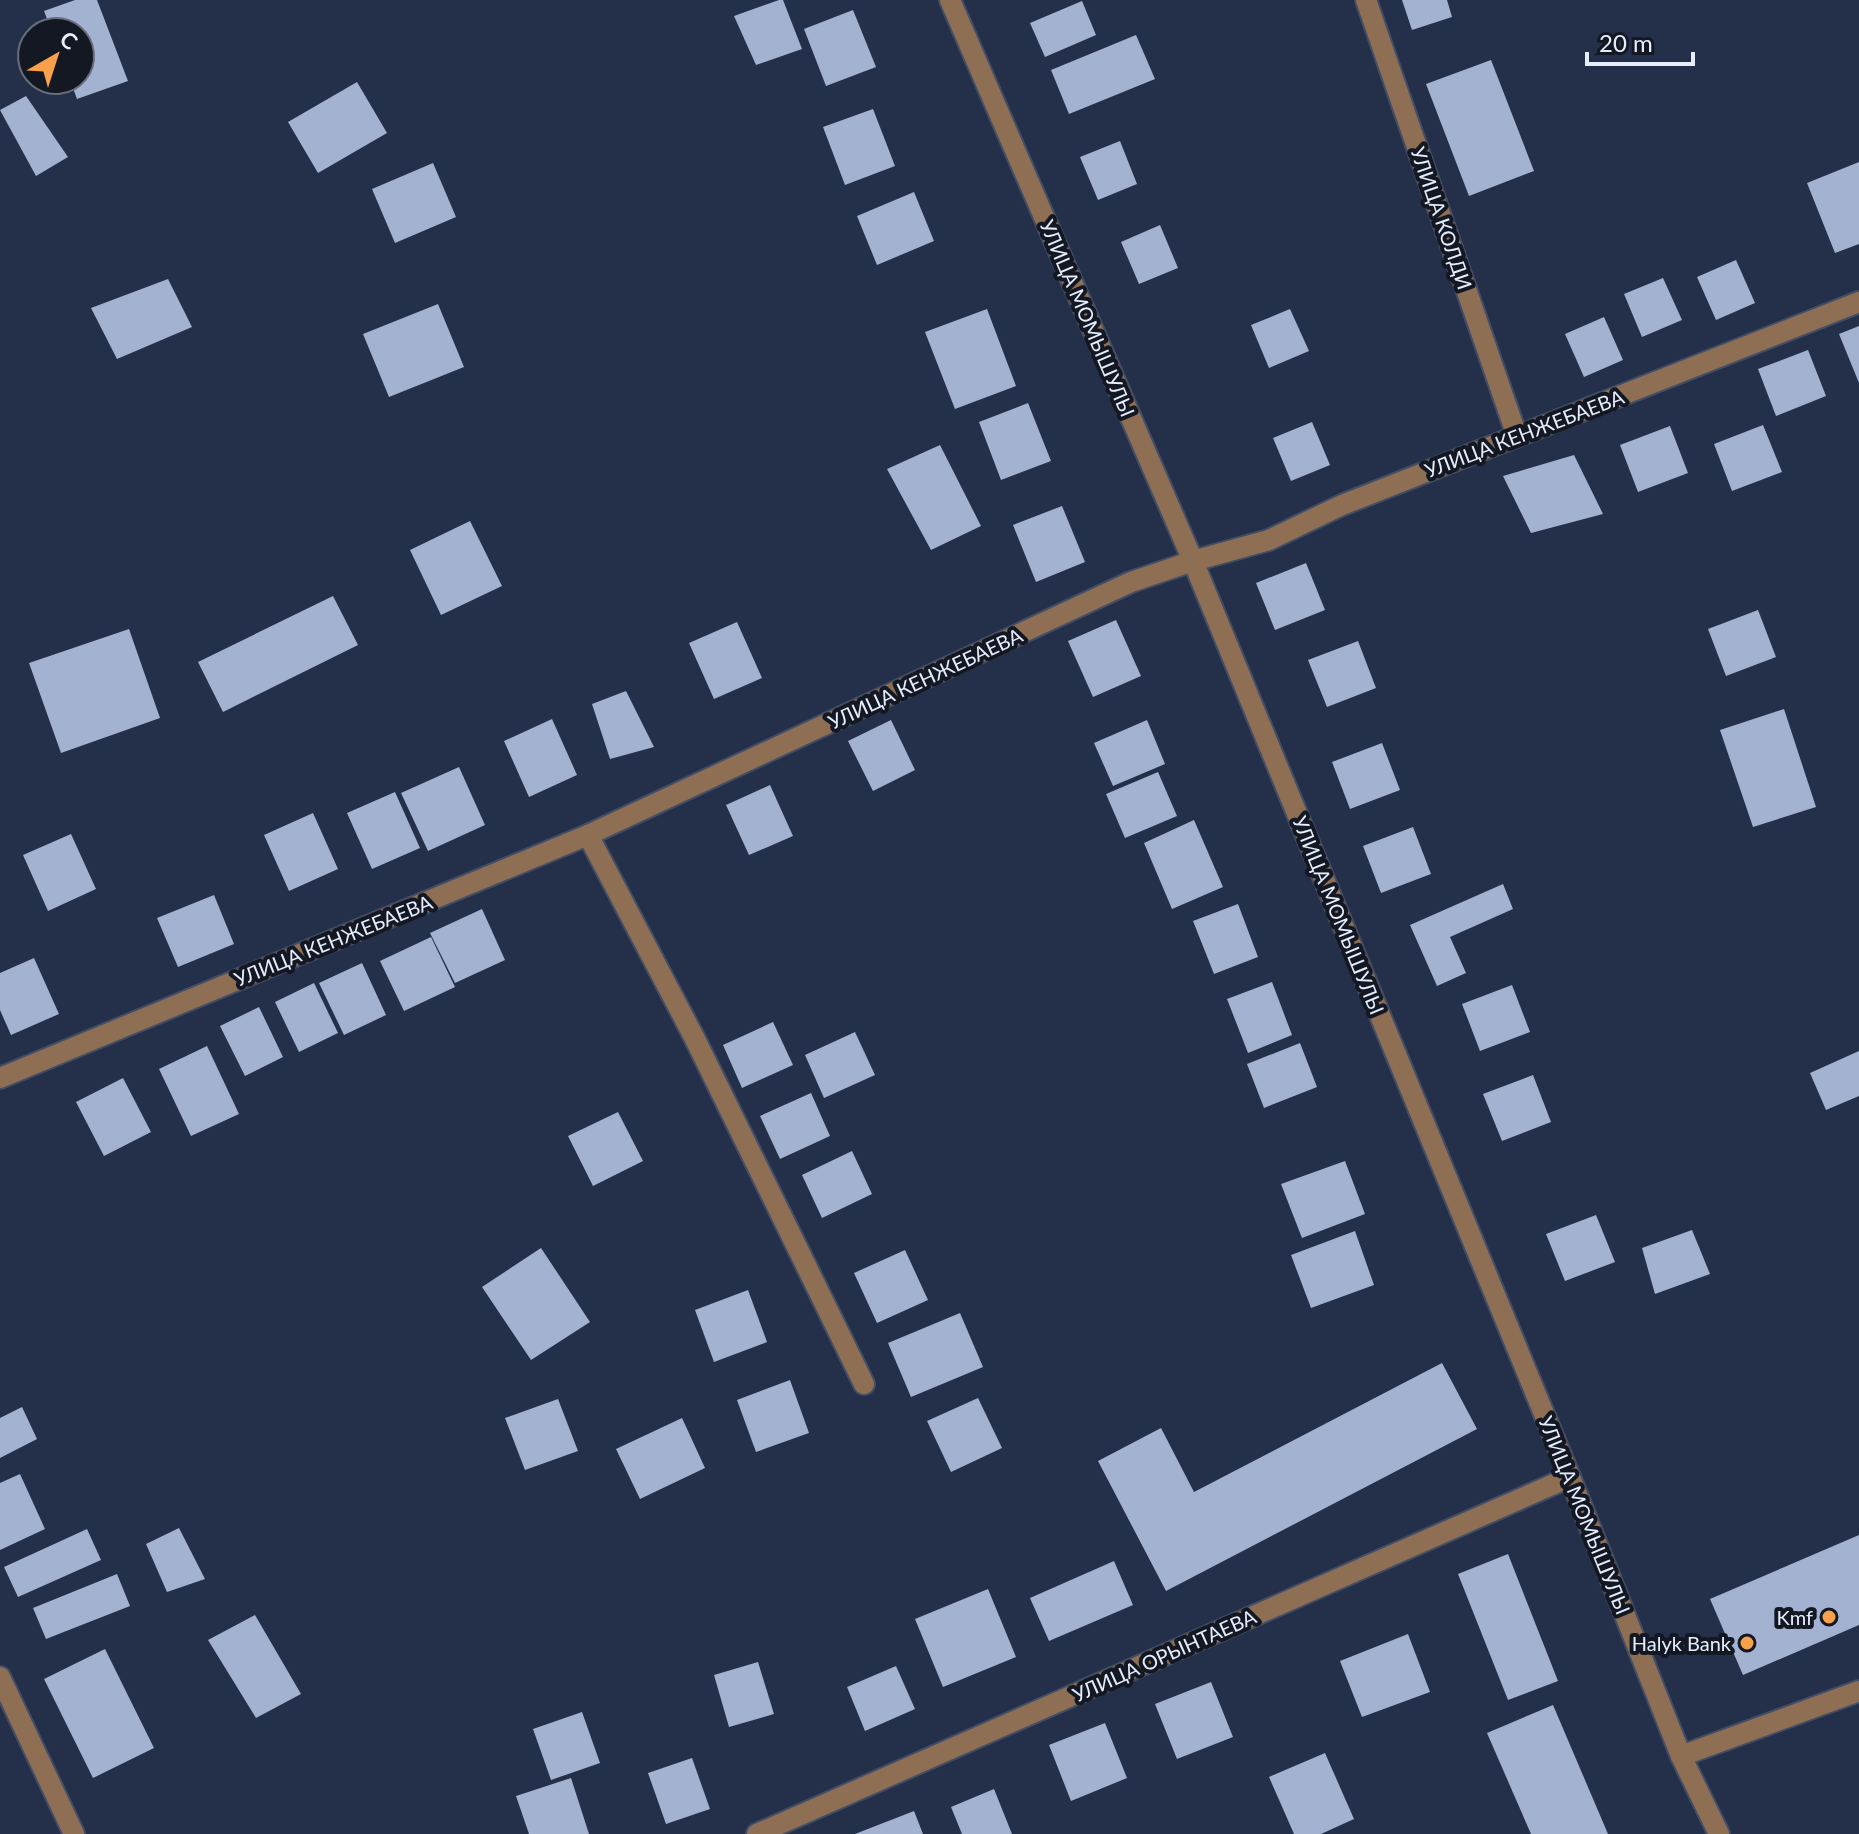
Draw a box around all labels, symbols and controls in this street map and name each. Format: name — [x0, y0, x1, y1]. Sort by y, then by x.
north arrow — [16, 16, 96, 96]
scale bar — [1587, 16, 1693, 66]
text: С — [55, 25, 83, 55]
text: 20 m — [1599, 28, 1653, 57]
street label: УЛИЦА КОЛДИ — [1406, 144, 1478, 292]
street label: УЛИЦА МОМЫШУЛЫ — [1036, 216, 1140, 420]
street label: УЛИЦА КЕНЖЕБАЕВА — [1421, 384, 1627, 482]
street label: УЛИЦА КЕНЖЕБАЕВА — [824, 622, 1026, 734]
street label: УЛИЦА МОМЫШУЛЫ — [1288, 812, 1390, 1018]
street label: УЛИЦА КЕНЖЕБАЕВА — [230, 889, 436, 991]
street label: УЛИЦА МОМЫШУЛЫ — [1534, 1412, 1636, 1618]
street label: УЛИЦА ОРЫНТАЕВА — [1069, 1603, 1260, 1706]
place label: Kmf — [1776, 1605, 1813, 1629]
marker: Kmf — [1820, 1608, 1838, 1626]
place label: Halyk Bank — [1632, 1631, 1732, 1655]
marker: Halyk Bank — [1738, 1634, 1756, 1652]

